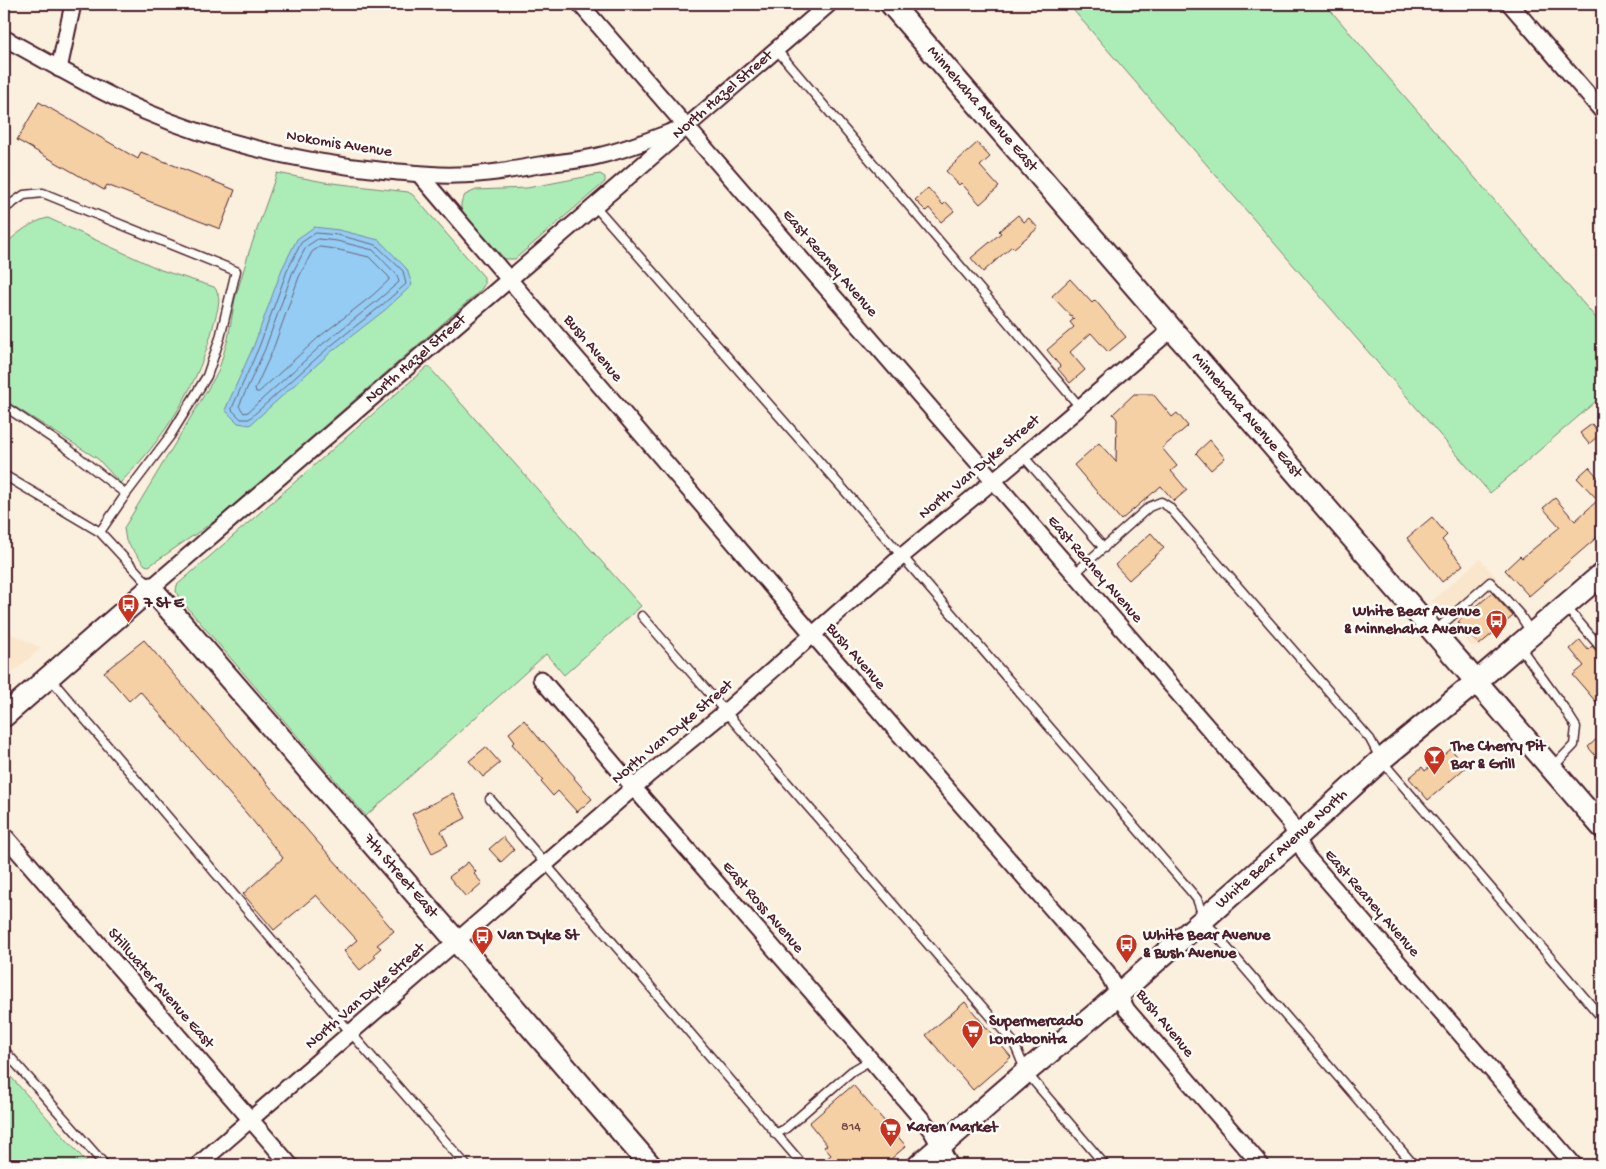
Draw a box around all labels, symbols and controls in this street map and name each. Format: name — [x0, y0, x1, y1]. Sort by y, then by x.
street label: Minnehaha Avenue East — [922, 42, 1042, 177]
street label: North Hazel Street — [669, 46, 778, 144]
street label: Nokomis Avenue — [285, 127, 394, 163]
street label: East Reaney Avenue — [777, 206, 881, 322]
street label: North Hazel Street — [362, 310, 472, 408]
street label: Bush Avenue — [558, 311, 626, 387]
street label: Minnehaha Avenue East — [1187, 349, 1307, 484]
street label: North Van Dyke Street — [915, 411, 1046, 524]
street label: East Reaney Avenue — [1042, 512, 1146, 628]
bus stop icon: 7 St E — [116, 592, 140, 623]
place label: 7 St E — [143, 595, 185, 614]
place label: White Bear Avenue & Minnehaha Avenue — [1344, 603, 1481, 640]
bus stop icon: White Bear Avenue & Minnehaha Avenue — [1484, 609, 1508, 640]
street label: Bush Avenue — [820, 619, 890, 695]
street label: North Van Dyke Street — [608, 676, 739, 789]
place label: The Cherry Pit Bar & Grill — [1449, 738, 1547, 775]
bar icon: The Cherry Pit Bar & Grill — [1423, 744, 1447, 775]
street label: White Bear Avenue North — [1212, 785, 1352, 913]
street label: 7th Street East — [358, 830, 443, 923]
street label: East Reaney Avenue — [1319, 846, 1423, 962]
street label: East Ross Avenue — [717, 858, 808, 958]
bus stop icon: Van Dyke St — [470, 924, 494, 955]
street label: Stillwater Avenue East — [103, 925, 218, 1054]
place label: Van Dyke St — [497, 927, 580, 946]
place label: White Bear Avenue & Bush Avenue — [1142, 927, 1271, 964]
bus stop icon: White Bear Avenue & Bush Avenue — [1115, 933, 1139, 964]
street label: North Van Dyke Street — [302, 939, 431, 1054]
street label: Bush Avenue — [1130, 985, 1198, 1062]
place label: Supermercado Lomabonita — [989, 1013, 1084, 1050]
supermarket icon: Supermercado Lomabonita — [961, 1019, 985, 1050]
supermarket icon: Karen Market — [879, 1116, 903, 1147]
house number: 814 — [841, 1119, 861, 1136]
place label: Karen Market — [906, 1119, 999, 1138]

